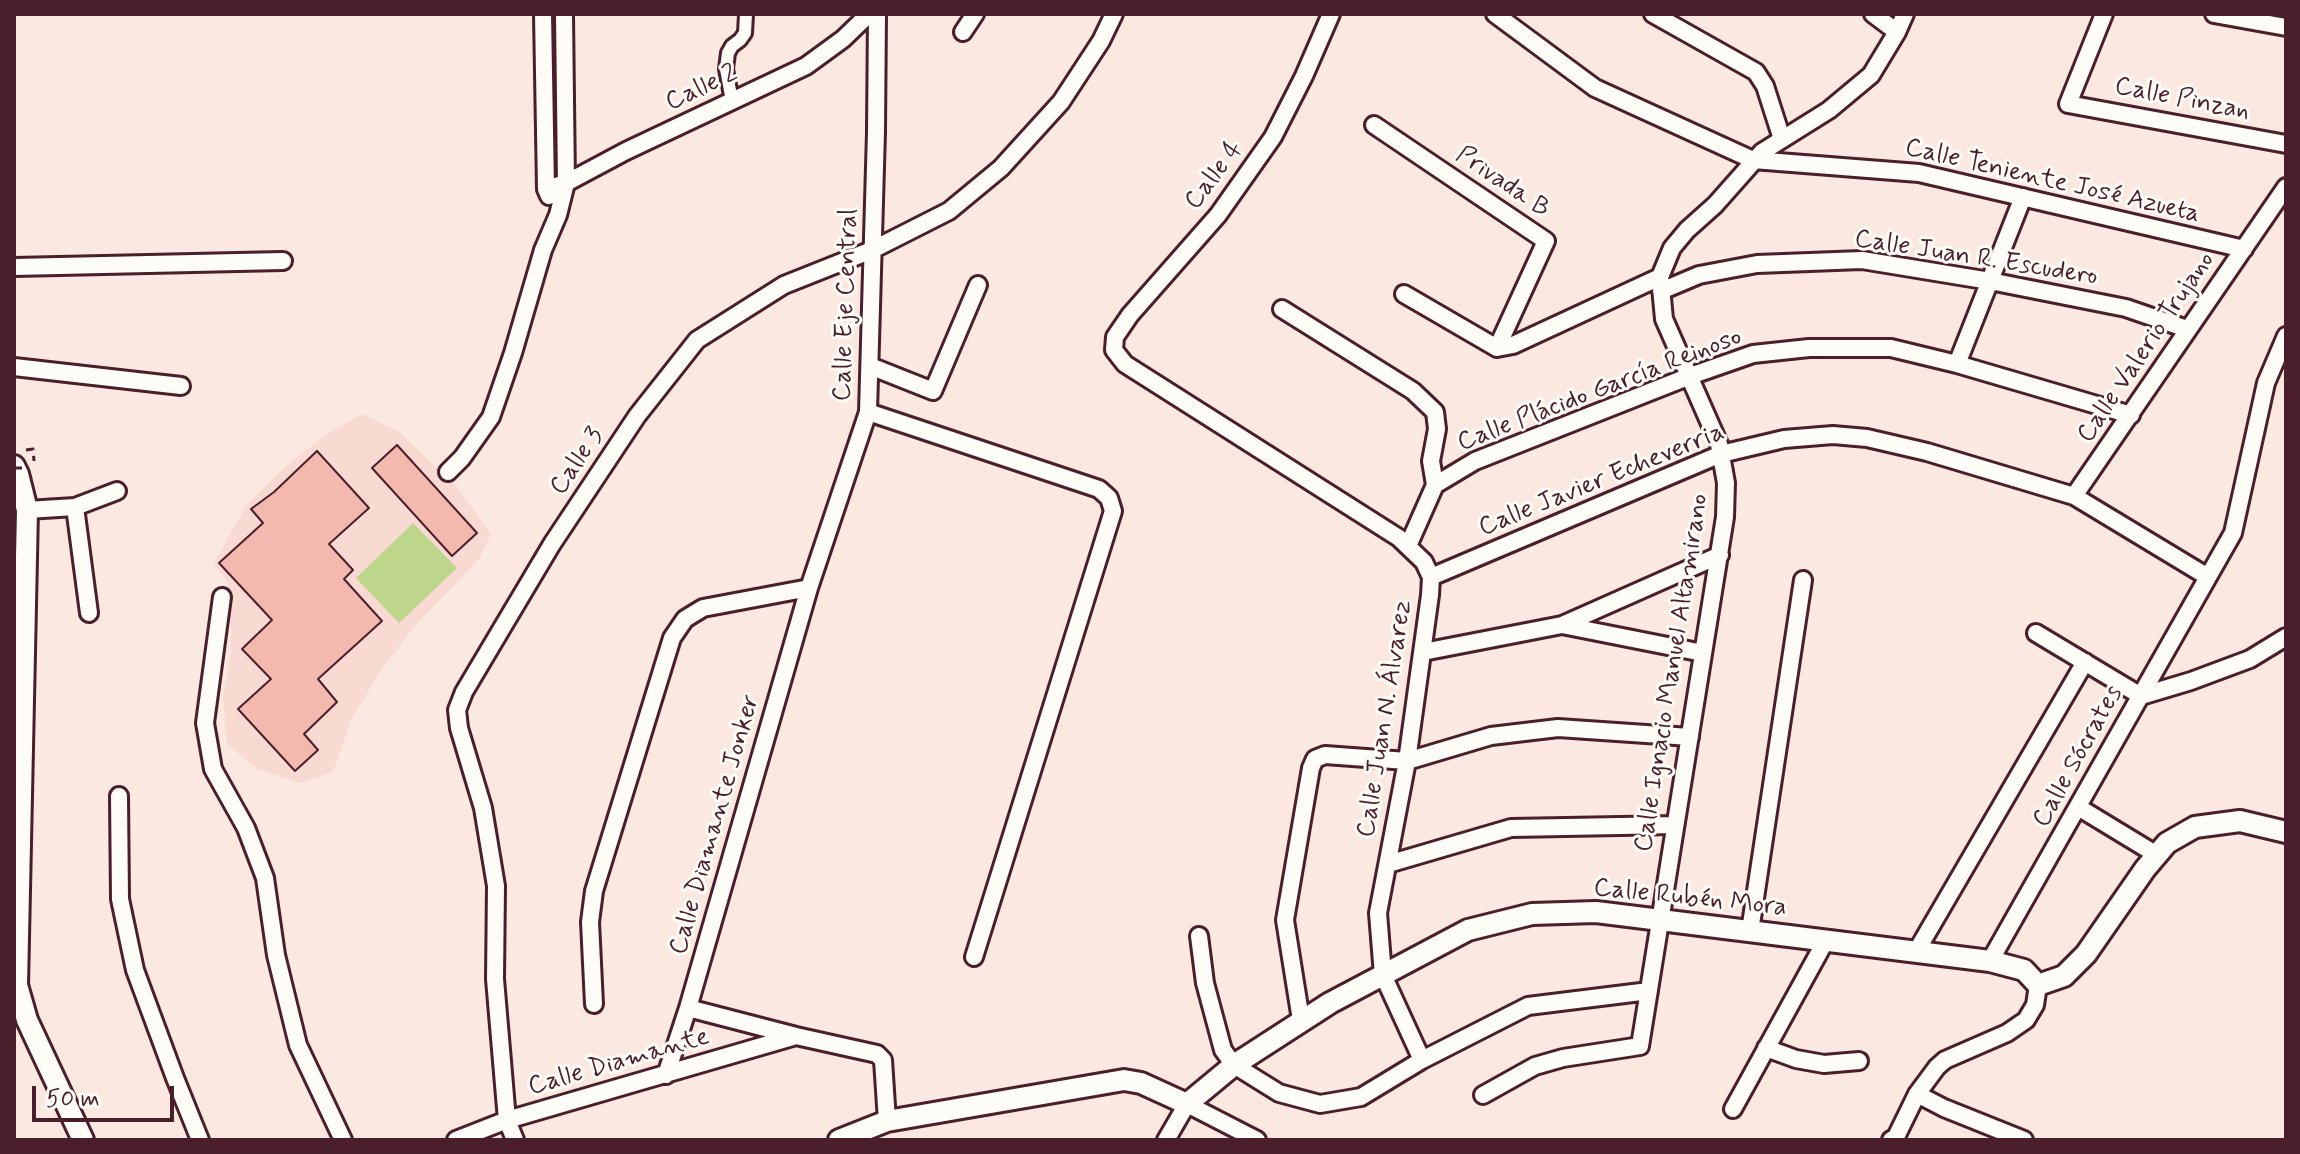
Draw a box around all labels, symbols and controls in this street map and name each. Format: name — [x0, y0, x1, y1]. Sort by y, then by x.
street label: Calle 2 — [661, 59, 743, 119]
street label: Calle Pinzan — [2112, 72, 2252, 128]
street label: Calle Teniente José Azueta — [1902, 133, 2202, 231]
street label: Calle 4 — [1179, 135, 1251, 217]
street label: Privada B — [1449, 140, 1555, 226]
street label: Calle Eje Central — [828, 208, 866, 402]
street label: Calle Juan R. Escudero — [1852, 224, 2100, 294]
street label: Calle Valerio Trujano — [2072, 247, 2222, 449]
street label: Calle Plácido García Reinoso — [1454, 322, 1746, 460]
street label: Calle Javier Echeverria — [1475, 417, 1729, 545]
street label: Calle 3 — [544, 422, 612, 502]
street label: Calle Ignacio Manuel Altamirano — [1629, 492, 1717, 854]
street label: Calle Juan N. Álvarez — [1352, 598, 1420, 840]
street label: Calle Sócrates — [2027, 681, 2131, 833]
street label: Calle Diamante Jonker — [664, 691, 768, 959]
street label: Calle Rubén Mora — [1592, 873, 1788, 925]
street label: Calle Diamante — [525, 1022, 713, 1104]
scale bar — [36, 1070, 178, 1120]
text: 50 m — [46, 1084, 100, 1115]

